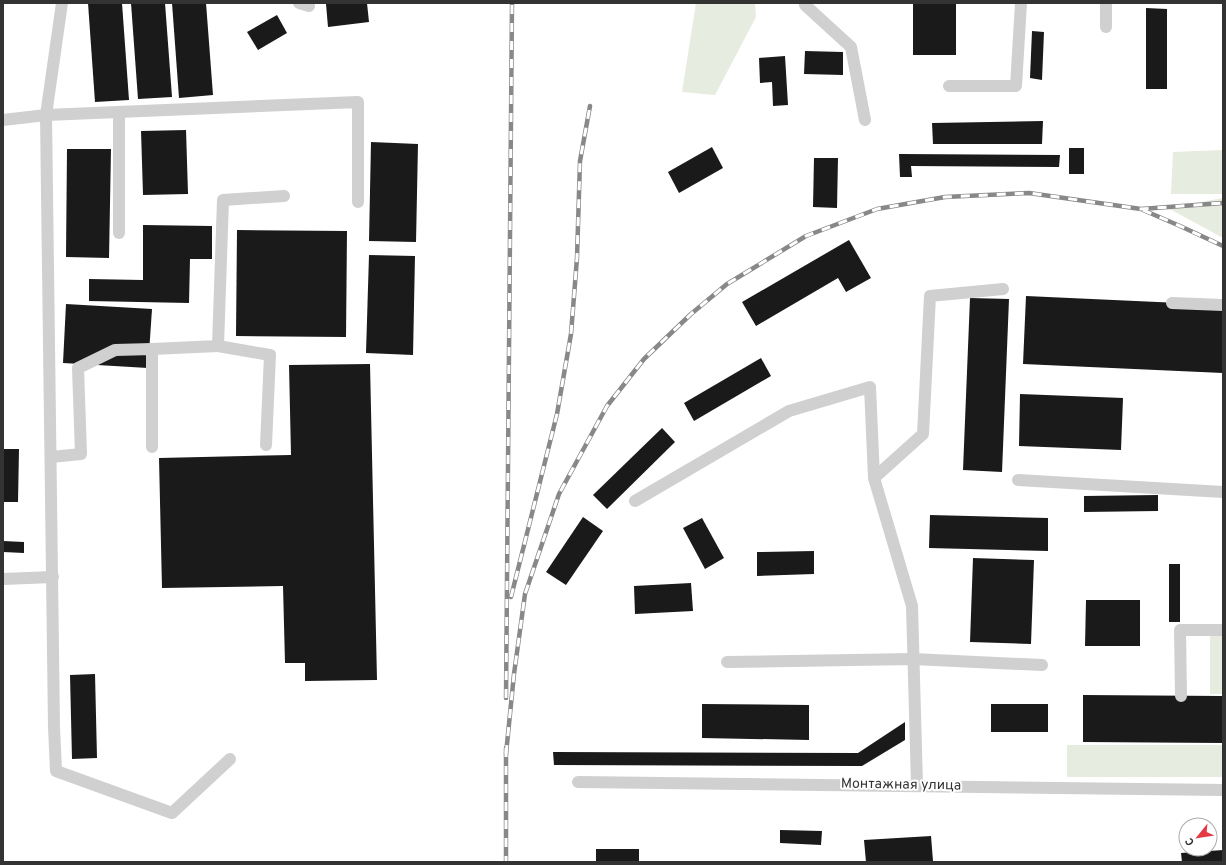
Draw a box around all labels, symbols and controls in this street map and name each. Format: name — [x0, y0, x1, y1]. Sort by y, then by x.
street label: Монтажная улица — [841, 775, 961, 795]
north arrow — [1178, 817, 1218, 857]
text: С — [1182, 835, 1198, 848]

